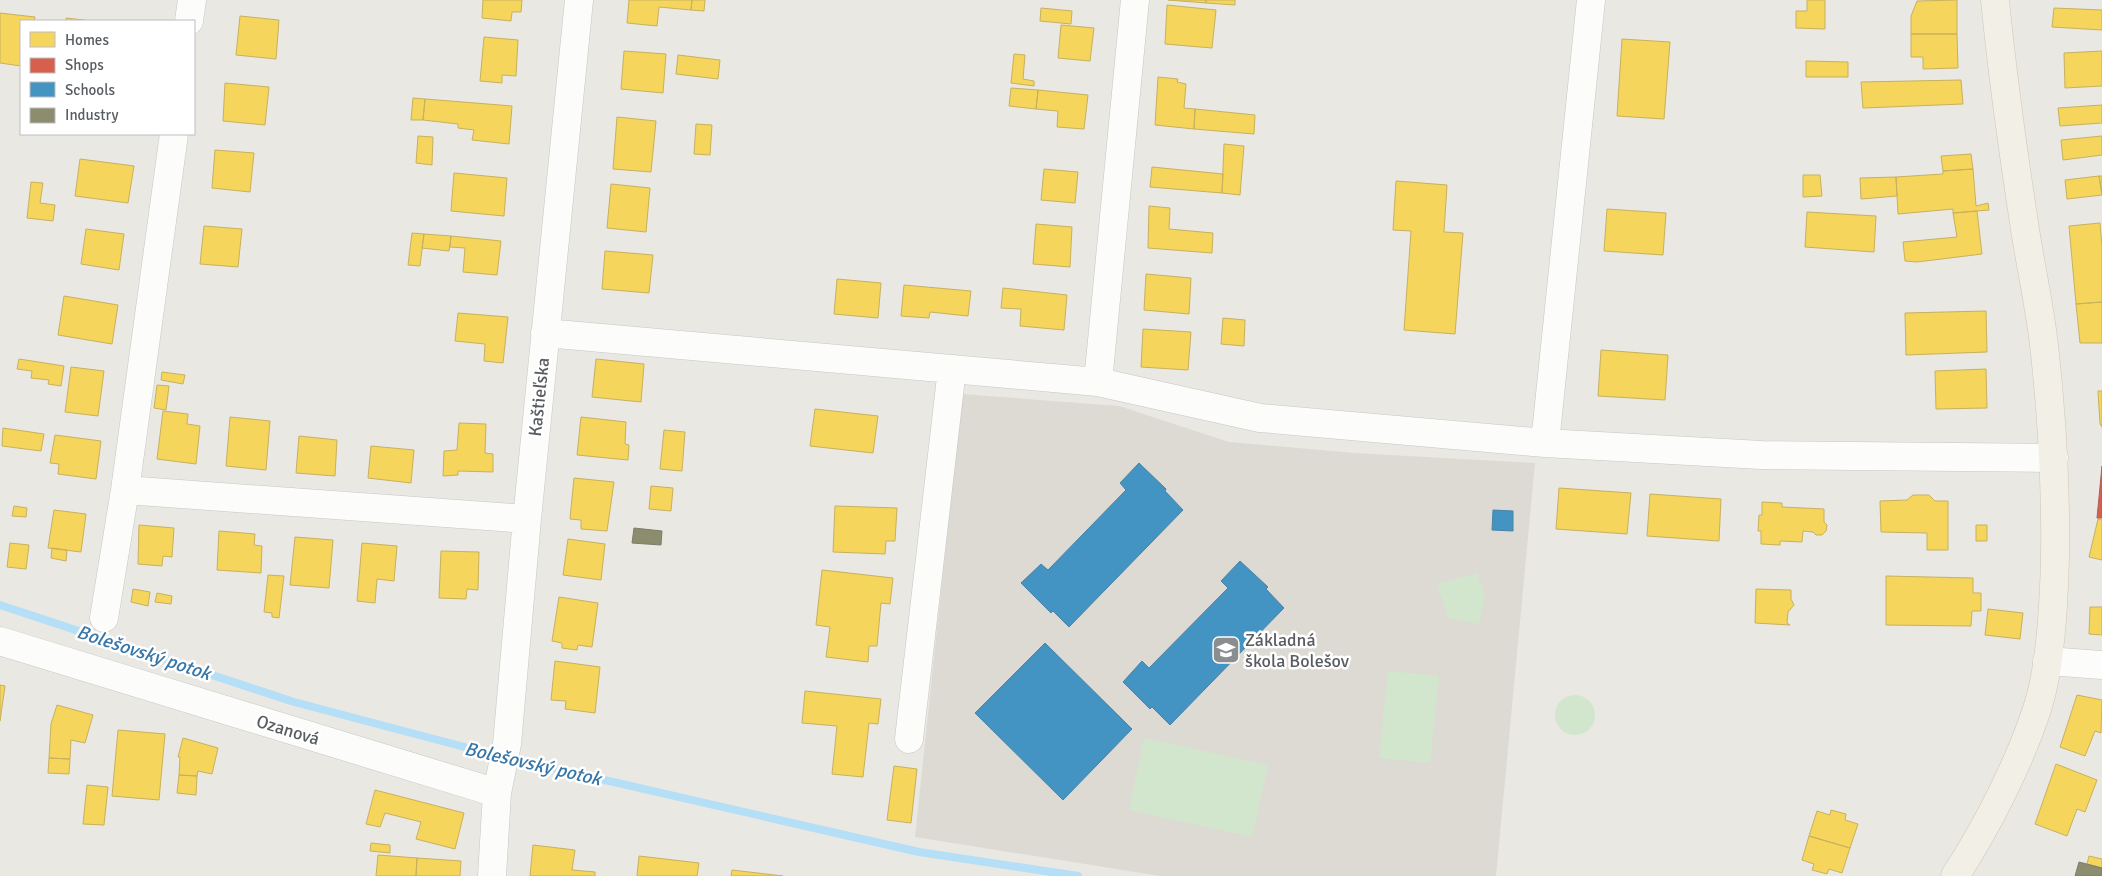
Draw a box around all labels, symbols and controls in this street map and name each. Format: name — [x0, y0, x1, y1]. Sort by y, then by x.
legend — [20, 20, 195, 135]
text: Homes — [65, 31, 109, 49]
text: Shops — [65, 56, 104, 74]
text: Schools — [65, 81, 116, 99]
text: Industry — [65, 106, 118, 124]
street label: Kaštieľska — [524, 356, 554, 438]
water label: Bolešovský potok — [74, 620, 215, 686]
place label: Základná škola Bolešov — [1245, 629, 1350, 672]
school or university icon: Základná škola Bolešov — [1211, 635, 1241, 665]
street label: Ozanová — [254, 710, 322, 750]
water label: Bolešovský potok — [462, 737, 605, 792]

